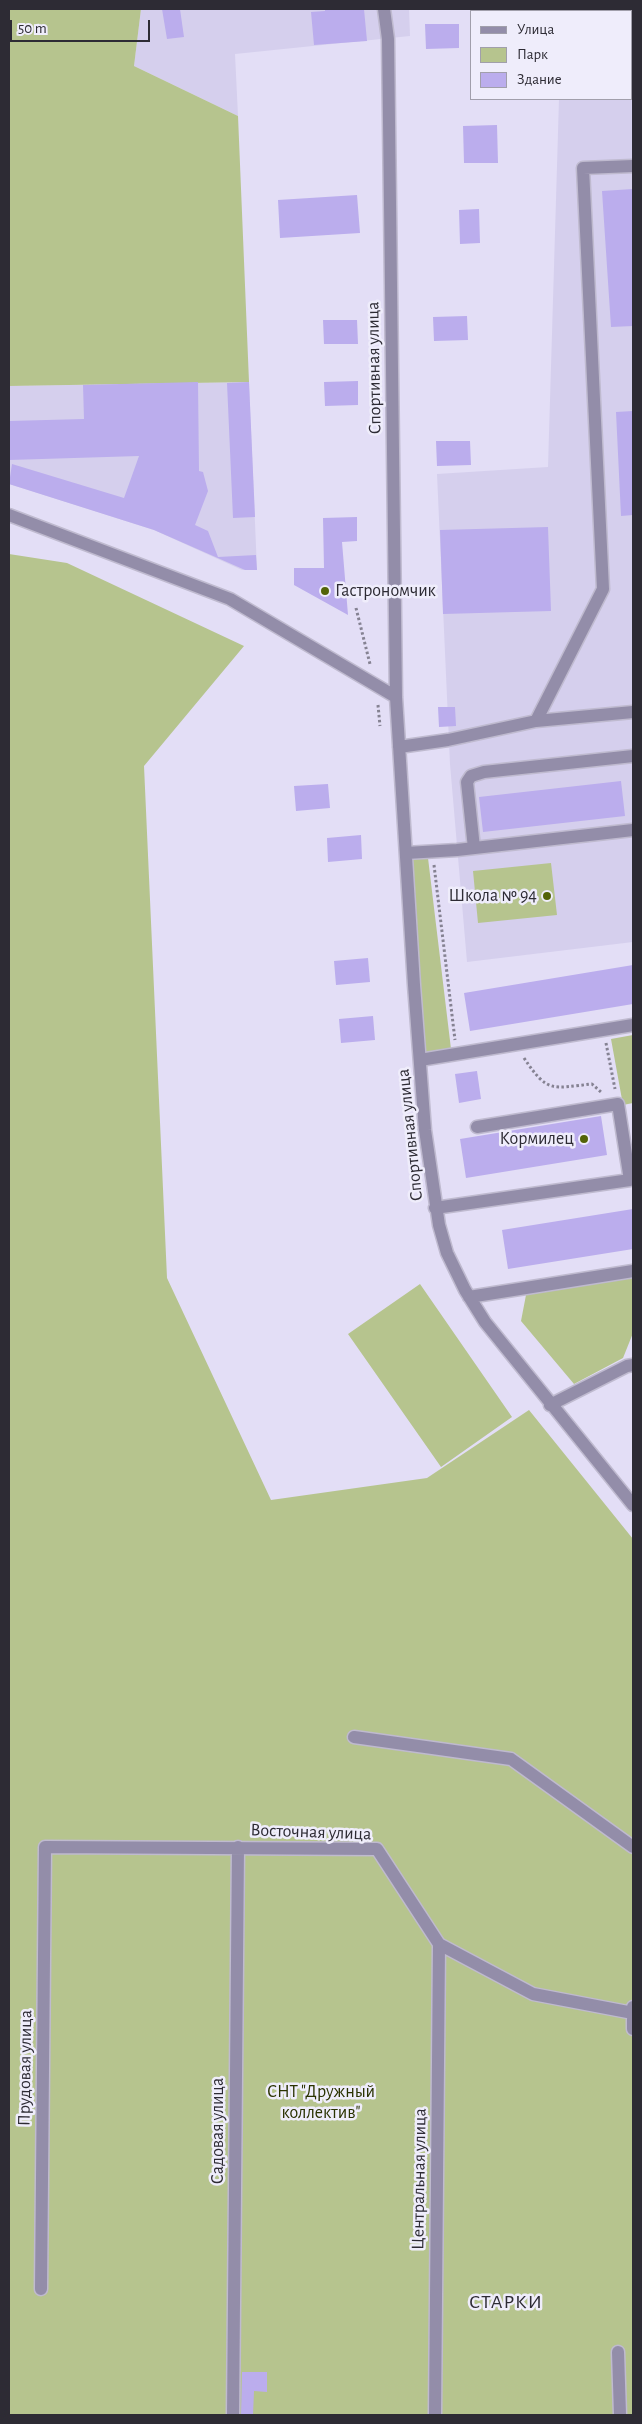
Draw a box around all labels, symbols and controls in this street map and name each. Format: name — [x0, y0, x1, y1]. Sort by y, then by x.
scale bar — [12, 10, 152, 42]
legend — [470, 10, 632, 100]
text: 50 m — [18, 21, 47, 36]
text: Улица — [517, 22, 554, 37]
text: Парк — [517, 47, 548, 62]
text: Здание — [517, 72, 562, 87]
street label: Спортивная улица — [362, 301, 386, 435]
place label: Гастрономчик — [335, 580, 436, 602]
marker: Гастрономчик — [319, 585, 331, 597]
place label: Школа № 94 — [448, 885, 537, 907]
marker: Школа № 94 — [541, 890, 553, 902]
street label: Спортивная улица — [392, 1068, 428, 1202]
place label: Кормилец — [499, 1128, 574, 1150]
marker: Кормилец — [578, 1133, 590, 1145]
street label: Восточная улица — [250, 1819, 372, 1845]
street label: Прудовая улица — [13, 2010, 37, 2126]
street label: Садовая улица — [207, 2078, 229, 2184]
park label: СНТ "Дружный коллектив" — [267, 2081, 375, 2124]
street label: Центральная улица — [407, 2108, 431, 2250]
district label: СТАРКИ — [468, 2290, 544, 2314]

